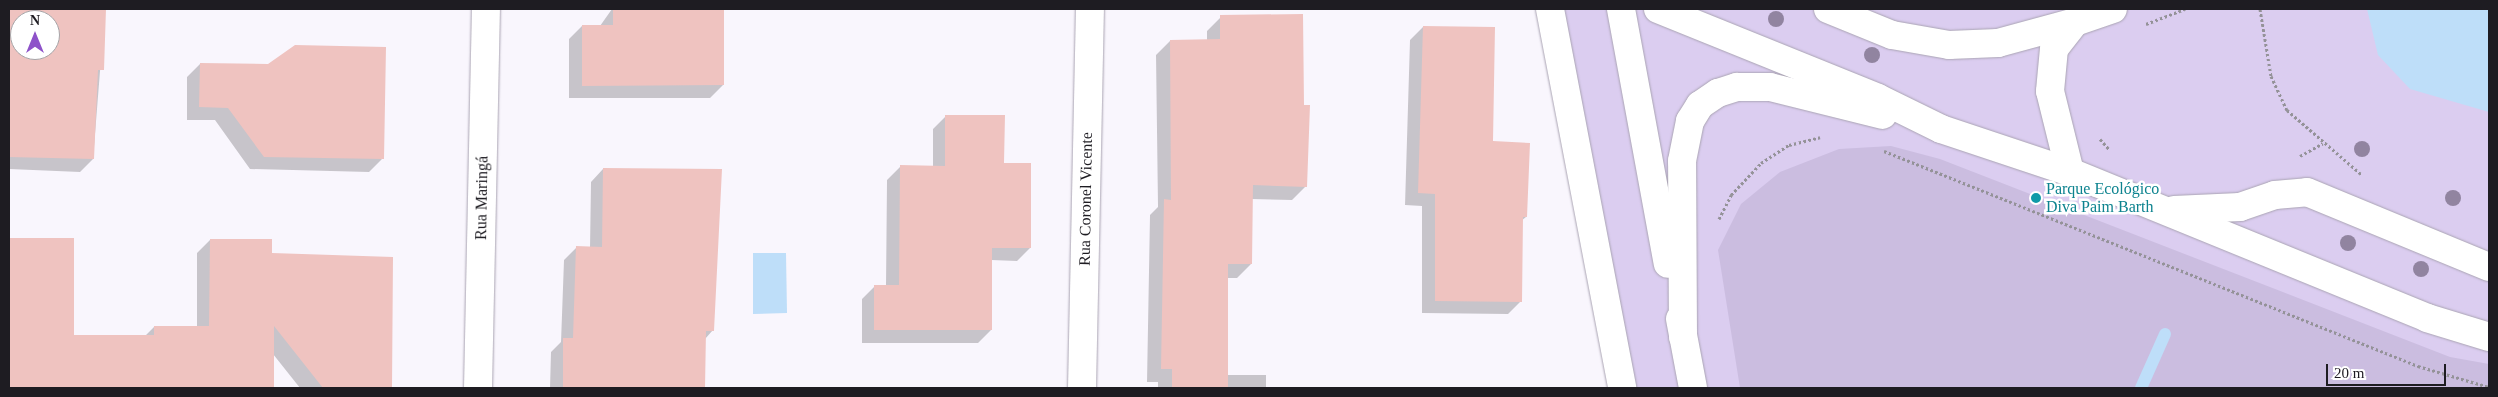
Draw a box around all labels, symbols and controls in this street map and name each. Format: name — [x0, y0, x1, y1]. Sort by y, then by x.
north arrow — [10, 10, 60, 60]
text: N — [30, 13, 40, 28]
street label: Rua Coronel Vicente — [1075, 132, 1097, 266]
street label: Rua Maringá — [472, 156, 492, 240]
place label: Parque Ecológico Diva Paim Barth — [2046, 179, 2159, 217]
marker: Parque Ecológico Diva Paim Barth — [2030, 192, 2042, 204]
scale bar — [2328, 354, 2448, 386]
text: 20 m — [2334, 365, 2364, 381]

